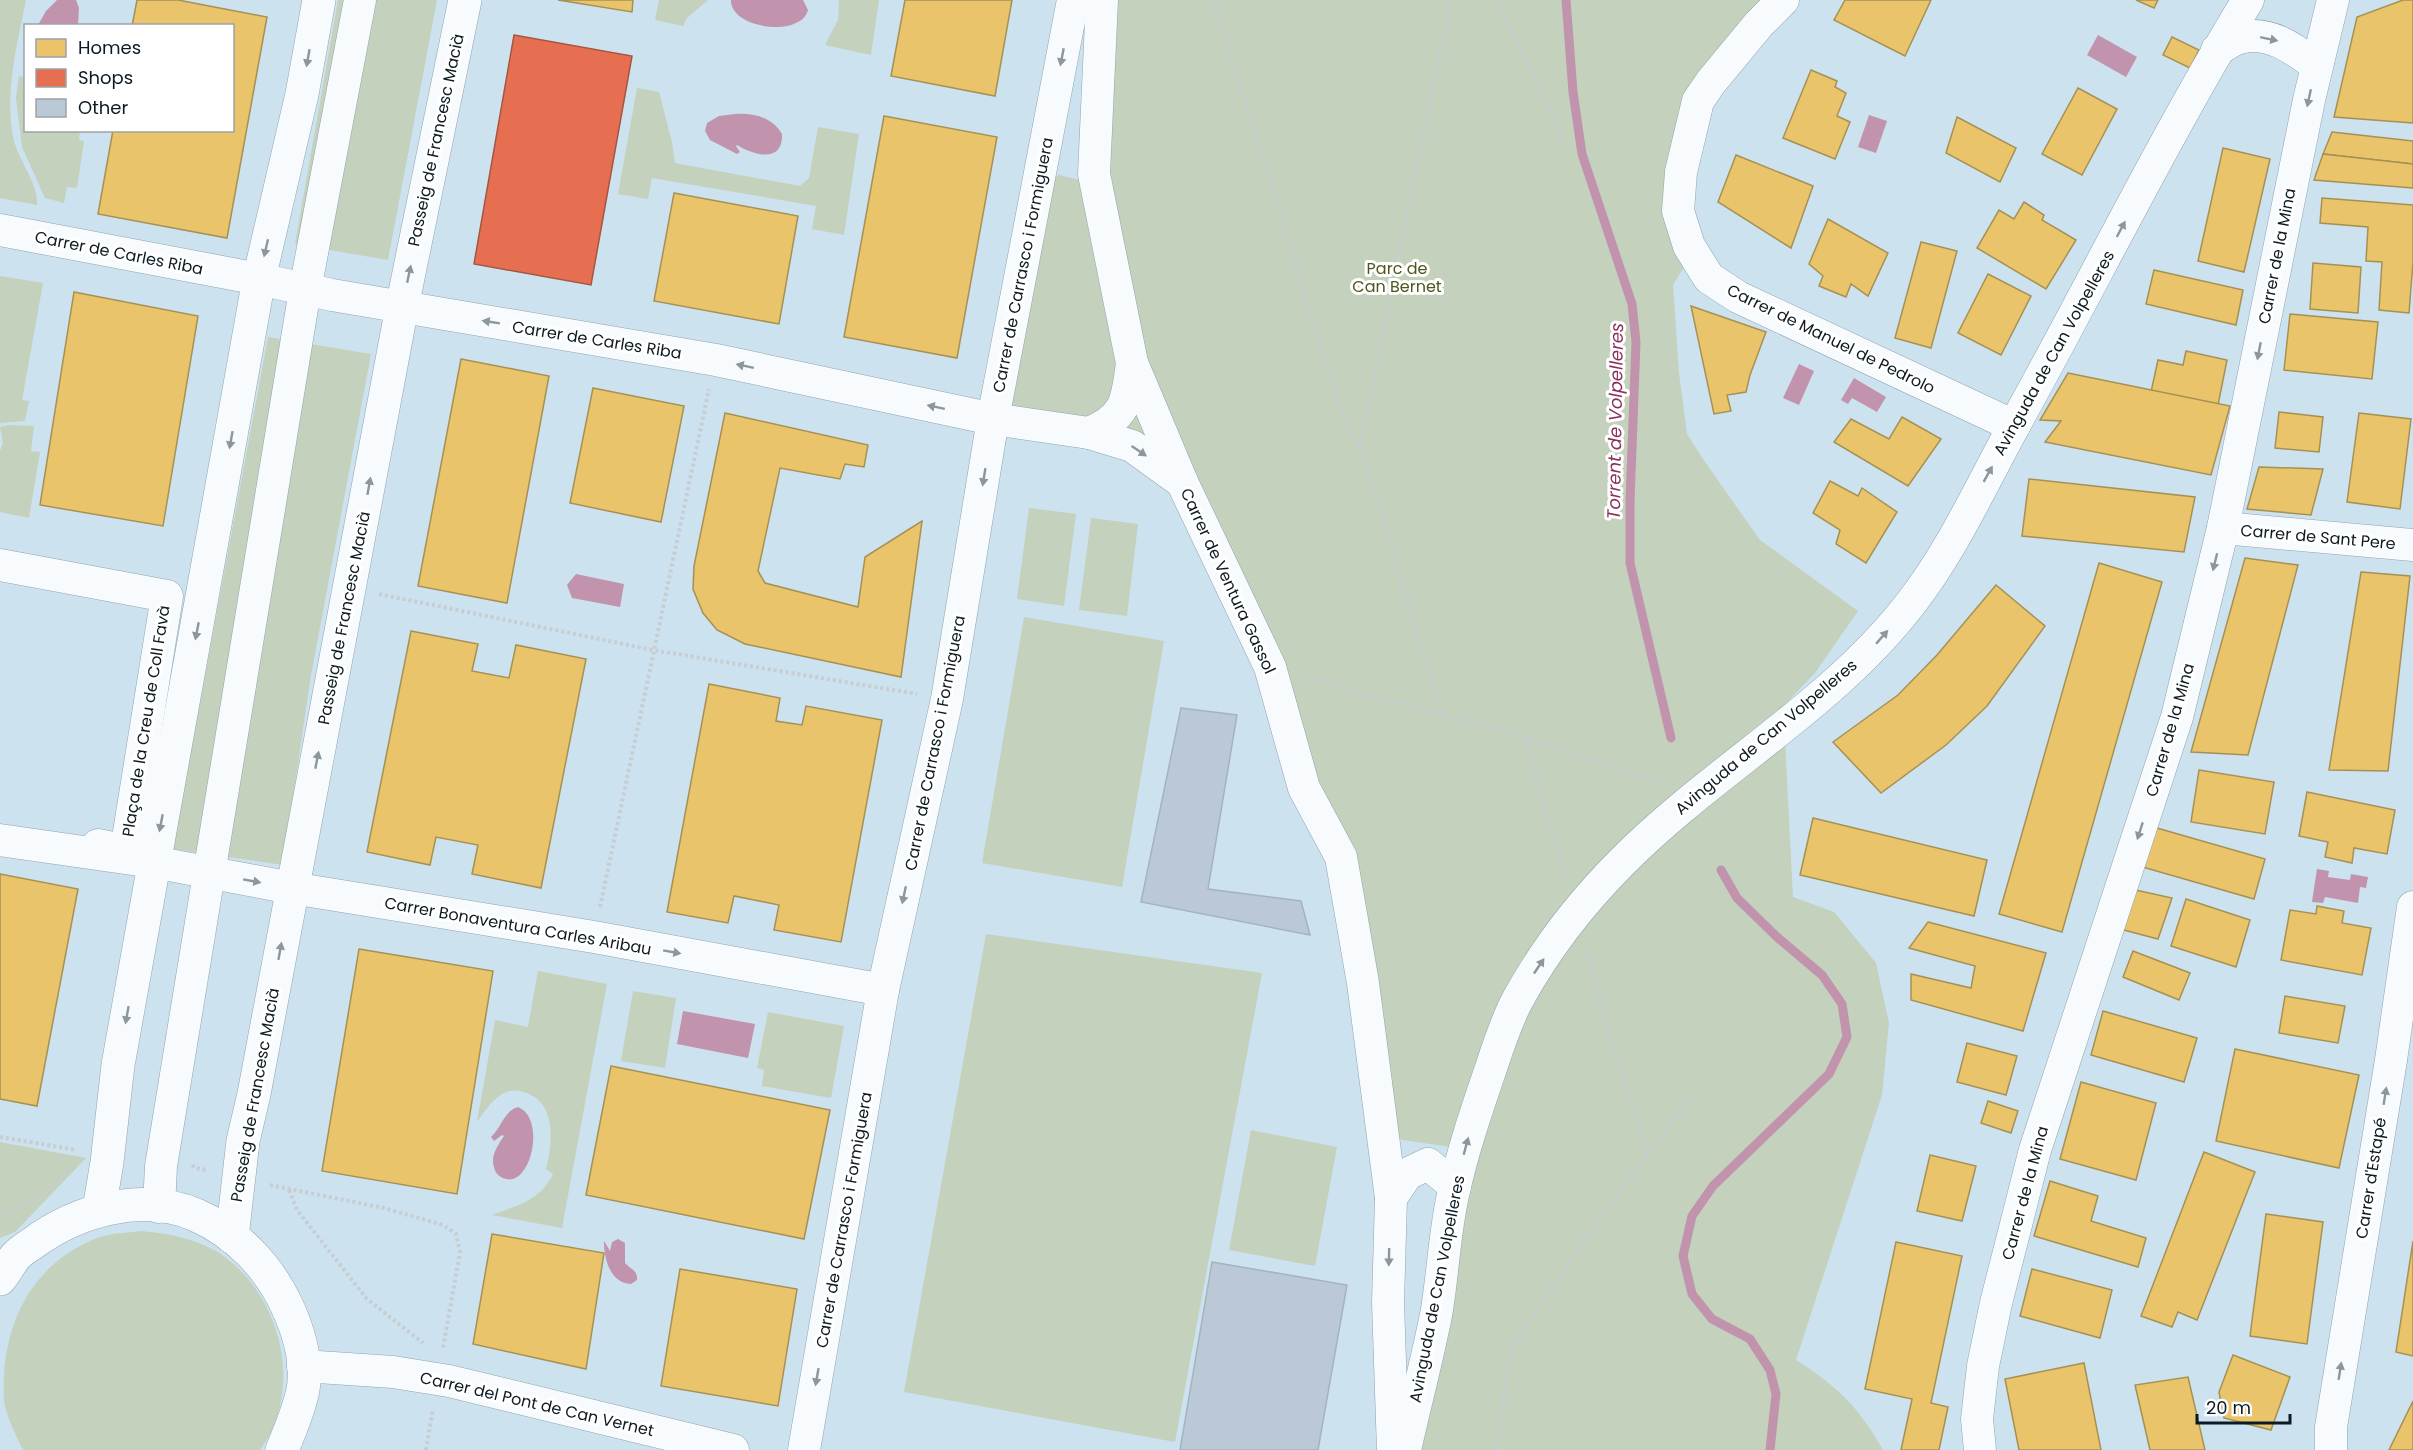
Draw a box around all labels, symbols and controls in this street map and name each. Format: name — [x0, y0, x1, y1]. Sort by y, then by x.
legend — [24, 24, 234, 132]
street label: Passeig de Francesc Macià — [402, 32, 470, 248]
text: Homes — [78, 35, 141, 60]
one-way arrow — [2259, 35, 2278, 44]
one-way arrow — [303, 48, 312, 67]
one-way arrow — [1057, 48, 1066, 67]
text: Shops — [78, 65, 133, 90]
one-way arrow — [2304, 88, 2313, 107]
text: Other — [78, 95, 128, 120]
street label: Carrer de Carrasco i Formiguera — [987, 135, 1059, 395]
street label: Carrer de la Mina — [2253, 186, 2301, 326]
one-way arrow — [2116, 220, 2126, 237]
street label: Carrer de Carles Riba — [33, 225, 205, 281]
one-way arrow — [261, 239, 271, 257]
street label: Avinguda de Can Volpelleres — [1988, 246, 2120, 460]
park label: Parc de Can Bernet — [1352, 257, 1442, 298]
one-way arrow — [404, 264, 414, 283]
street label: Carrer de Manuel de Pedrolo — [1723, 278, 1939, 400]
street label: Carrer de Carles Riba — [511, 315, 683, 365]
one-way arrow — [481, 317, 500, 326]
water label: Torrent de Volpelleres — [1601, 322, 1629, 520]
one-way arrow — [2254, 341, 2263, 360]
one-way arrow — [736, 361, 755, 370]
one-way arrow — [926, 402, 945, 411]
one-way arrow — [226, 430, 235, 449]
one-way arrow — [1130, 446, 1147, 457]
one-way arrow — [1983, 465, 1993, 482]
one-way arrow — [979, 468, 988, 487]
one-way arrow — [365, 476, 374, 495]
street label: Carrer de Ventura Gassol — [1175, 484, 1281, 678]
street label: Passeig de Francesc Macià — [312, 509, 376, 727]
street label: Carrer de Sant Pere — [2239, 519, 2397, 555]
one-way arrow — [2209, 553, 2219, 571]
street label: Plaça de la Creu de Coll Favà — [116, 604, 176, 838]
street label: Carrer de Carrasco i Formiguera — [899, 613, 971, 873]
one-way arrow — [192, 622, 201, 641]
one-way arrow — [1875, 630, 1888, 645]
street label: Avinguda de Can Volpelleres — [1670, 654, 1862, 820]
street label: Carrer de la Mina — [2140, 660, 2200, 800]
one-way arrow — [312, 751, 322, 769]
one-way arrow — [156, 814, 165, 833]
one-way arrow — [2134, 822, 2144, 840]
one-way arrow — [243, 877, 262, 886]
one-way arrow — [899, 886, 908, 905]
street label: Carrer Bonaventura Carles Aribau — [383, 891, 653, 961]
one-way arrow — [276, 942, 285, 961]
one-way arrow — [663, 948, 682, 957]
one-way arrow — [1533, 958, 1544, 974]
street label: Passeig de Francesc Macià — [225, 986, 285, 1204]
one-way arrow — [122, 1006, 131, 1025]
one-way arrow — [2381, 1086, 2390, 1105]
street label: Carrer de Carrasco i Formiguera — [810, 1090, 878, 1350]
street label: Carrer d'Estapé — [2350, 1116, 2392, 1240]
street label: Carrer de la Mina — [1996, 1123, 2054, 1263]
one-way arrow — [1462, 1137, 1471, 1155]
street label: Avinguda de Can Volpelleres — [1404, 1173, 1470, 1405]
one-way arrow — [1385, 1247, 1394, 1266]
one-way arrow — [2336, 1362, 2345, 1381]
street label: Carrer del Pont de Can Vernet — [418, 1366, 656, 1442]
one-way arrow — [812, 1367, 821, 1386]
scale bar — [2197, 1387, 2290, 1425]
text: 20 m — [2206, 1395, 2251, 1420]

